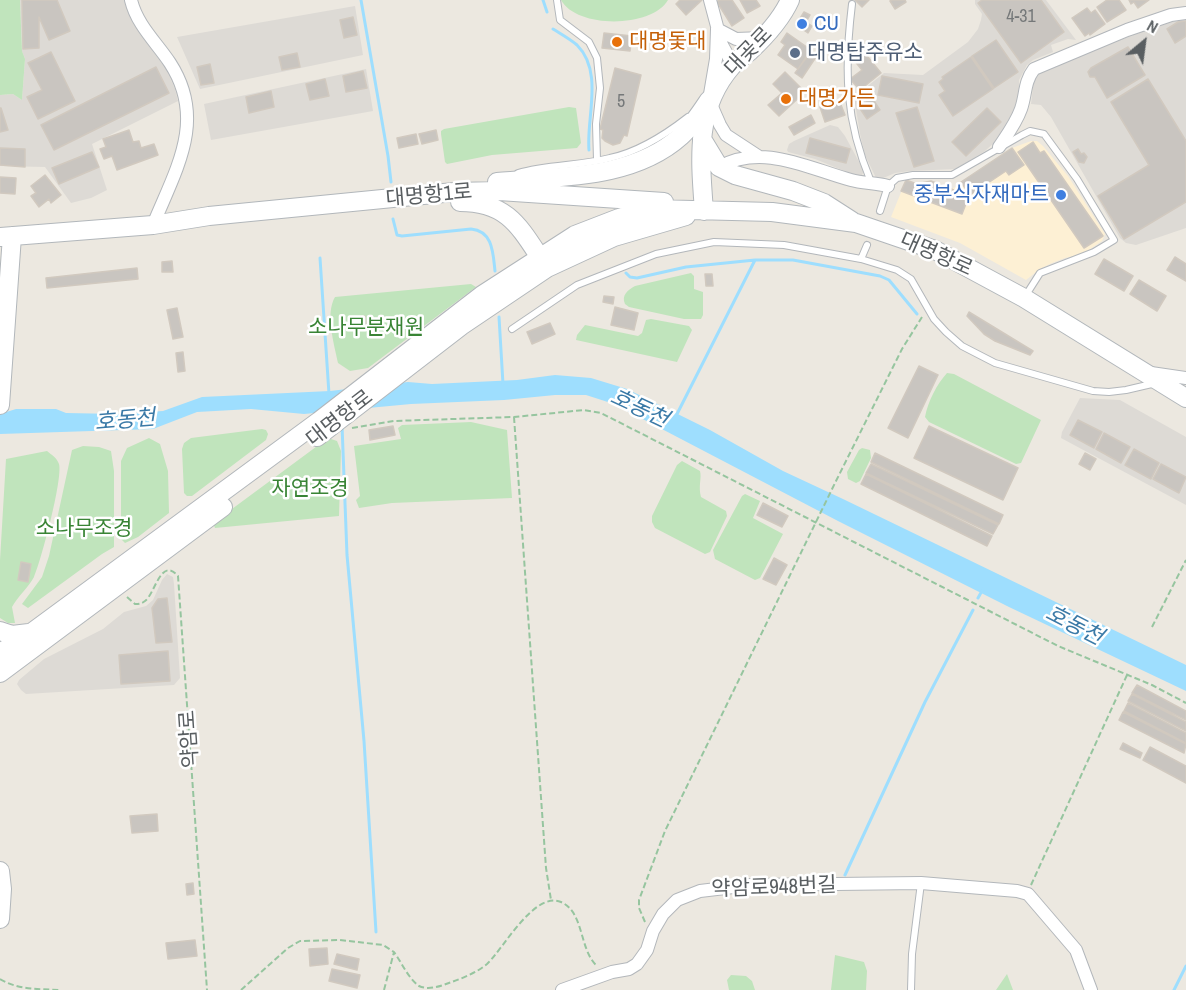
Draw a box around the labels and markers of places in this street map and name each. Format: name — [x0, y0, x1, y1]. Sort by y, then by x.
place label: CU — [814, 11, 839, 37]
marker: CU — [795, 17, 809, 31]
place label: 대명돛대 — [629, 29, 706, 55]
marker: 대명돛대 — [610, 35, 624, 49]
place label: 대명탑주유소 — [807, 40, 923, 66]
marker: 대명탑주유소 — [788, 46, 802, 60]
place label: 대명가든 — [798, 86, 875, 112]
marker: 대명가든 — [779, 92, 793, 106]
place label: 중부식자재마트 — [914, 182, 1049, 208]
marker: 중부식자재마트 — [1054, 188, 1068, 202]

